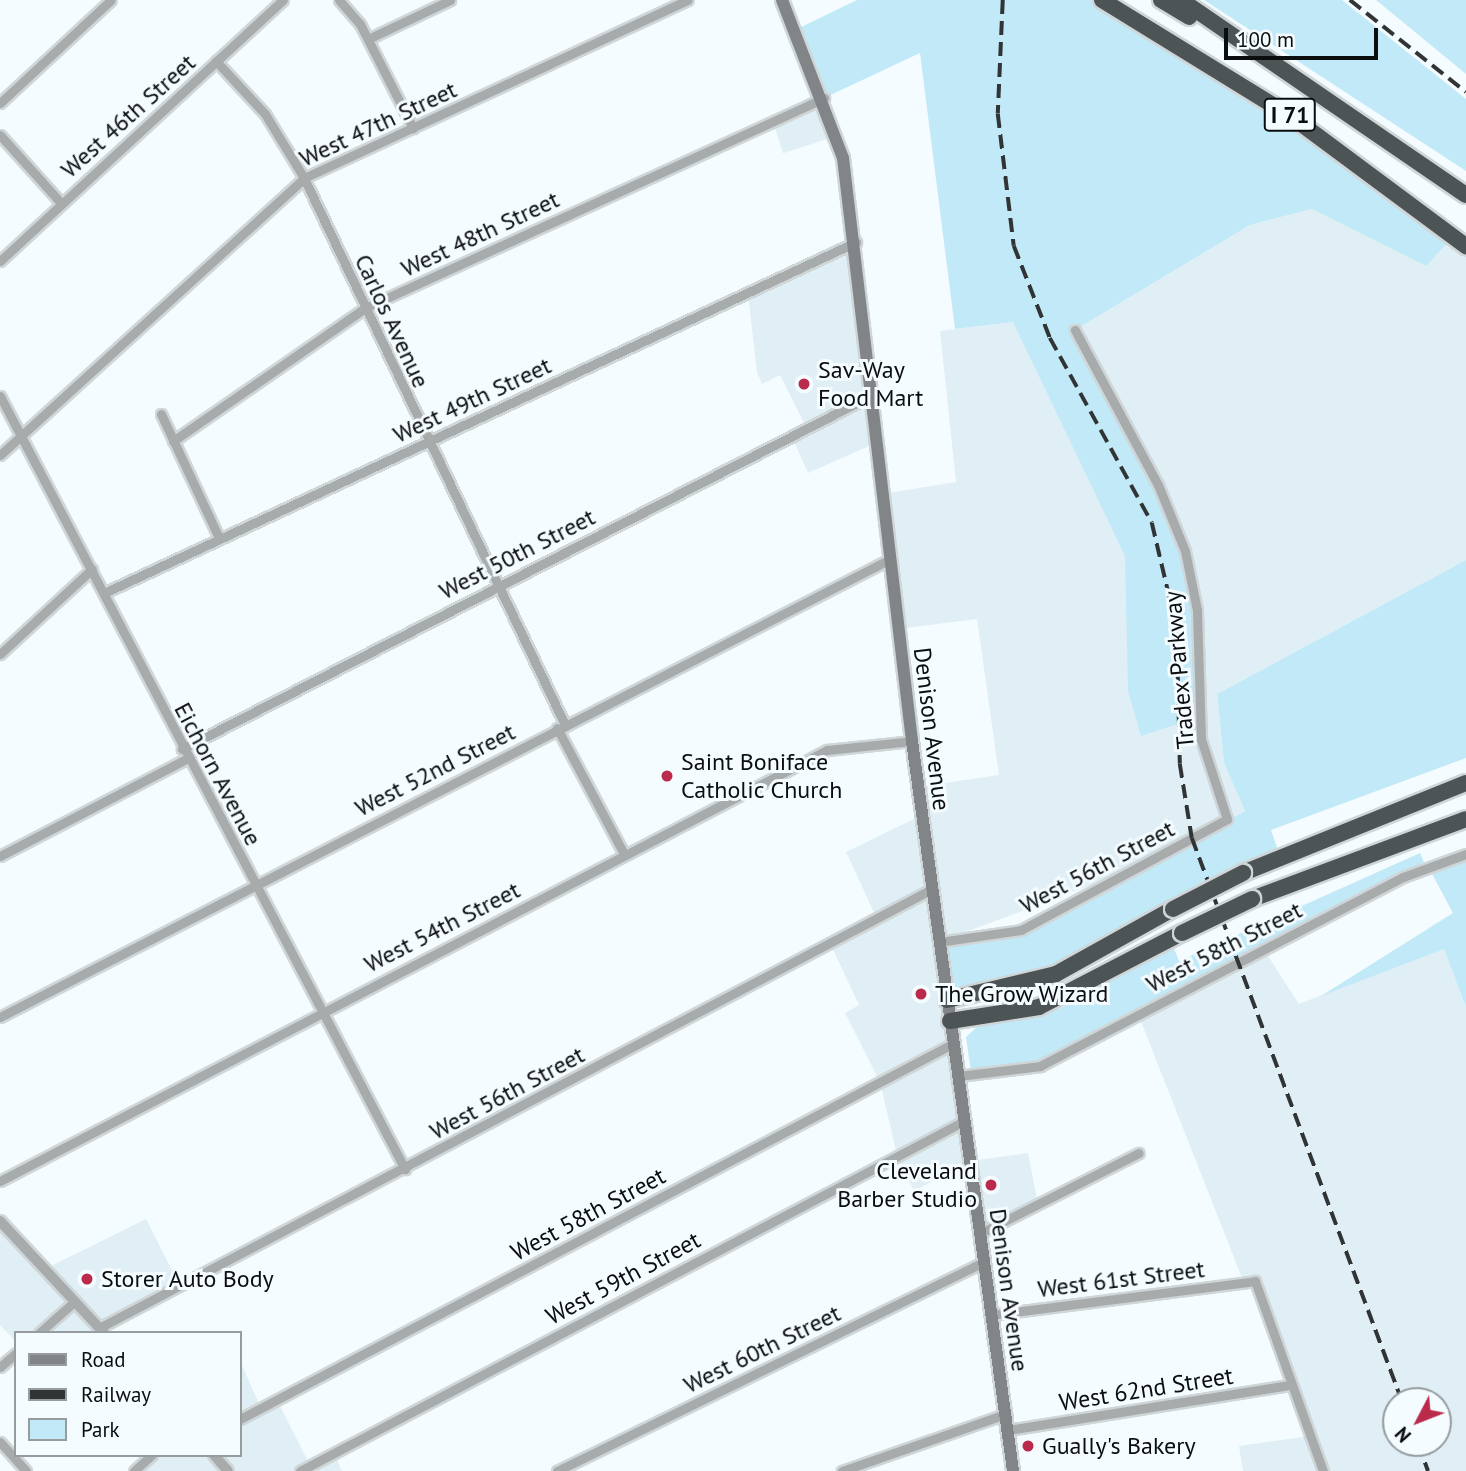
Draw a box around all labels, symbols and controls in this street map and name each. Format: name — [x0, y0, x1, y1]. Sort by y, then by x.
scale bar — [1228, 14, 1382, 58]
text: 100 m — [1237, 26, 1294, 53]
street label: West 46th Street — [55, 48, 201, 184]
street label: West 47th Street — [295, 75, 461, 173]
road number: I 71 — [1264, 96, 1316, 134]
street label: West 48th Street — [397, 185, 563, 283]
street label: Carlos Avenue — [348, 249, 436, 393]
street label: West 49th Street — [389, 351, 555, 449]
place label: Sav-Way Food Mart — [818, 356, 923, 412]
marker: Sav-Way Food Mart — [796, 376, 812, 392]
street label: West 50th Street — [434, 502, 600, 606]
street label: Tradex Parkway — [1158, 590, 1200, 750]
street label: Denison Avenue — [908, 645, 956, 813]
street label: Eichorn Avenue — [168, 697, 268, 851]
street label: West 52nd Street — [350, 717, 520, 823]
place label: Saint Boniface Catholic Church — [681, 748, 843, 804]
marker: Saint Boniface Catholic Church — [659, 768, 675, 784]
street label: West 56th Street — [1015, 814, 1179, 920]
street label: West 54th Street — [359, 875, 525, 979]
street label: West 58th Street — [1141, 895, 1307, 999]
place label: The Grow Wizard — [935, 980, 1110, 1008]
marker: The Grow Wizard — [913, 986, 929, 1002]
street label: West 56th Street — [425, 1040, 589, 1146]
place label: Cleveland Barber Studio — [837, 1157, 977, 1213]
street label: West 58th Street — [506, 1161, 670, 1267]
marker: Cleveland Barber Studio — [983, 1177, 999, 1193]
street label: Denison Avenue — [983, 1206, 1035, 1374]
street label: West 59th Street — [541, 1225, 705, 1331]
street label: West 61st Street — [1036, 1254, 1206, 1304]
place label: Storer Auto Body — [101, 1265, 274, 1293]
marker: Storer Auto Body — [79, 1271, 95, 1287]
street label: West 60th Street — [679, 1299, 845, 1399]
legend — [14, 1331, 242, 1457]
text: Road — [81, 1346, 125, 1373]
street label: West 62nd Street — [1057, 1361, 1235, 1417]
text: Railway — [81, 1381, 151, 1408]
north arrow — [1382, 1387, 1452, 1457]
text: Park — [81, 1416, 120, 1443]
text: N — [1390, 1422, 1416, 1447]
place label: Gually's Bakery — [1042, 1432, 1196, 1460]
marker: Gually's Bakery — [1020, 1438, 1036, 1454]

